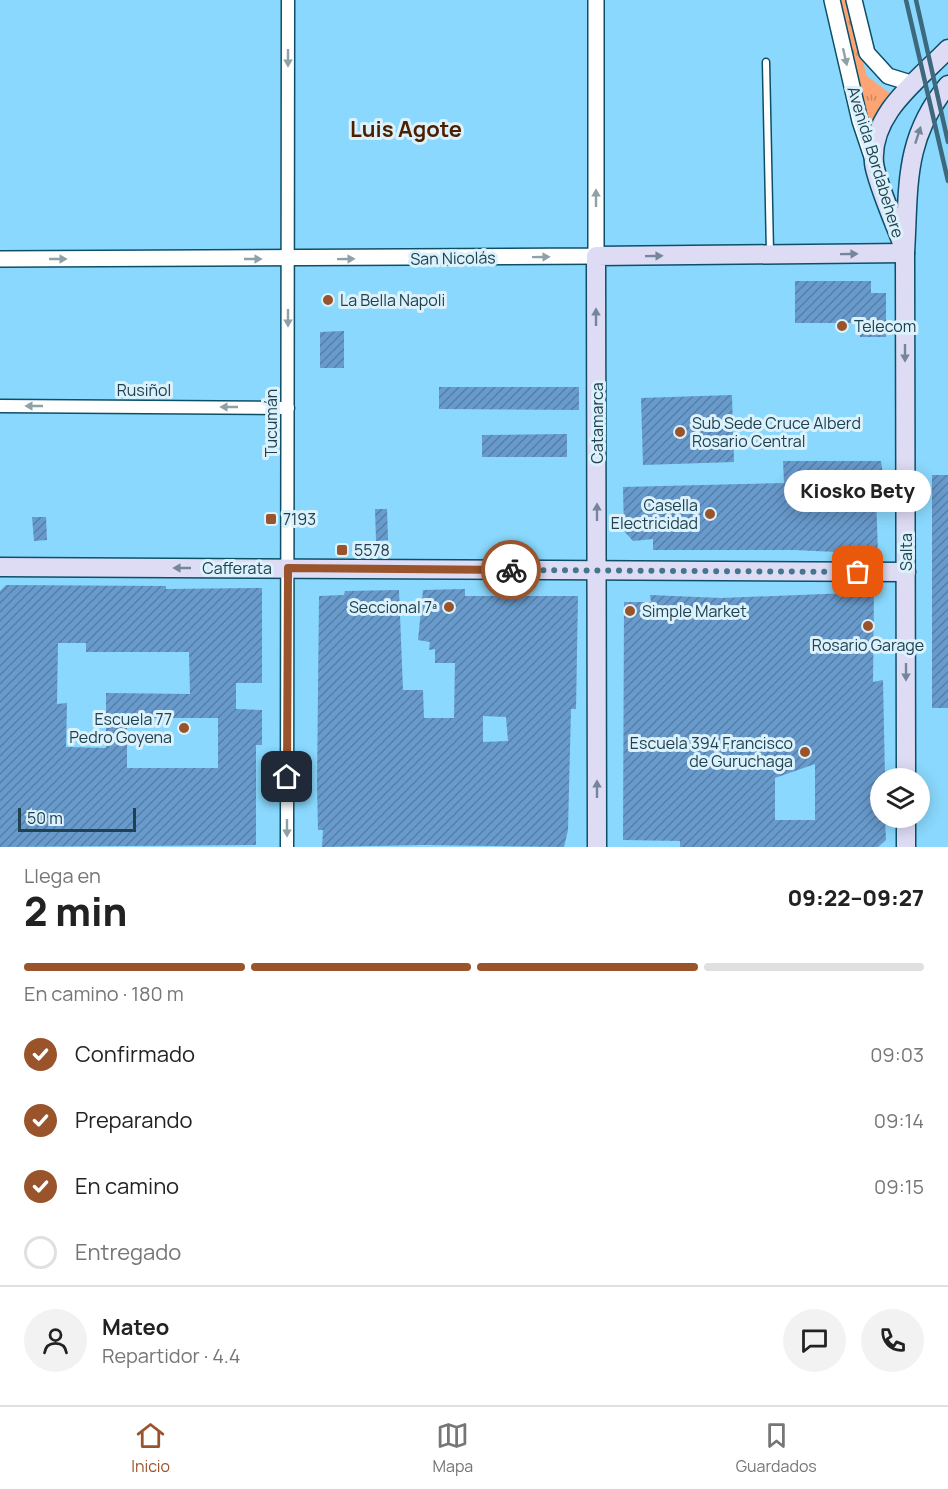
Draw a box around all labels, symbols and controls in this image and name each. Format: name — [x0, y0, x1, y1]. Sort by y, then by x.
one-way arrow — [841, 48, 851, 66]
one-way arrow — [283, 49, 293, 68]
street label: Avenida Bordabehere — [843, 84, 909, 240]
district label: Luis Agote — [350, 114, 462, 144]
one-way arrow — [914, 125, 923, 143]
one-way arrow — [591, 188, 601, 207]
street label: San Nicolás — [410, 246, 496, 270]
one-way arrow — [840, 249, 859, 258]
one-way arrow — [645, 251, 664, 260]
one-way arrow — [532, 252, 551, 262]
one-way arrow — [49, 254, 68, 264]
one-way arrow — [244, 254, 263, 264]
one-way arrow — [337, 254, 356, 264]
place label: La Bella Napoli — [340, 289, 445, 311]
marker: La Bella Napoli — [321, 293, 335, 307]
one-way arrow — [591, 307, 601, 326]
one-way arrow — [283, 308, 293, 327]
place label: Telecom — [854, 315, 916, 337]
marker: Telecom — [835, 319, 849, 333]
one-way arrow — [900, 344, 910, 363]
street label: Rusiñol — [117, 379, 171, 401]
street label: Catamarca — [586, 382, 608, 464]
street label: Tucumán — [260, 389, 282, 457]
one-way arrow — [25, 401, 44, 411]
one-way arrow — [220, 402, 239, 412]
place label: Sub Sede Cruce Alberd Rosario Central — [692, 412, 861, 452]
marker: Sub Sede Cruce Alberd Rosario Central — [673, 425, 687, 439]
callout: Kiosko Bety — [784, 470, 932, 512]
text: Kiosko Bety — [800, 477, 915, 504]
place label: Casella Electricidad — [611, 494, 698, 534]
one-way arrow — [592, 502, 602, 521]
marker: Casella Electricidad — [703, 507, 717, 521]
place label: 7193 — [283, 508, 316, 530]
marker: 7193 — [264, 512, 278, 526]
street label: Salta — [895, 533, 917, 571]
place label: 5578 — [354, 539, 390, 561]
courier — [481, 540, 541, 600]
marker: 5578 — [335, 543, 349, 557]
pin — [832, 546, 883, 597]
icon: bike — [495, 554, 528, 587]
icon: bag — [841, 555, 874, 588]
street label: Cafferata — [202, 557, 272, 579]
one-way arrow — [172, 563, 191, 573]
place label: Seccional 7ª — [349, 596, 437, 618]
marker: Seccional 7ª — [442, 600, 456, 614]
place label: Simple Market — [642, 600, 747, 622]
marker: Simple Market — [623, 604, 637, 618]
marker: Rosario Garage — [861, 619, 875, 633]
place label: Rosario Garage — [812, 634, 924, 656]
one-way arrow — [901, 663, 911, 682]
place label: Escuela 77 Pedro Goyena — [69, 708, 172, 748]
marker: Escuela 77 Pedro Goyena — [177, 721, 191, 735]
place label: Escuela 394 Francisco de Guruchaga — [630, 732, 793, 772]
marker: Escuela 394 Francisco de Guruchaga — [798, 745, 812, 759]
pin — [261, 751, 312, 802]
icon: home — [270, 760, 303, 793]
map controls — [870, 768, 930, 828]
button: layers — [870, 768, 930, 828]
one-way arrow — [592, 779, 602, 798]
scale bar — [18, 805, 136, 832]
text: 50 m — [27, 807, 63, 829]
one-way arrow — [282, 818, 292, 837]
text: Llega en — [24, 862, 101, 889]
text: 09:22–09:27 — [788, 883, 924, 913]
text: 2 min — [24, 884, 127, 938]
text: En camino · 180 m — [24, 980, 184, 1007]
icon: check — [24, 1038, 57, 1071]
text: Confirmado — [75, 1039, 195, 1069]
text: 09:03 — [870, 1041, 924, 1068]
icon: check — [24, 1104, 57, 1137]
text: Preparando — [75, 1105, 193, 1135]
text: 09:14 — [874, 1107, 924, 1134]
icon: check — [24, 1170, 57, 1203]
text: En camino — [75, 1171, 179, 1201]
text: 09:15 — [874, 1173, 924, 1200]
text: Entregado — [75, 1237, 181, 1267]
button: person — [24, 1309, 87, 1372]
button: chat — [783, 1309, 846, 1372]
button: phone — [861, 1309, 924, 1372]
text: Mateo — [102, 1312, 169, 1342]
text: Repartidor · 4.4 — [102, 1342, 241, 1369]
tab: Inicio — [131, 1419, 170, 1477]
tab: Mapa — [433, 1419, 473, 1477]
tab: Guardados — [736, 1419, 817, 1477]

